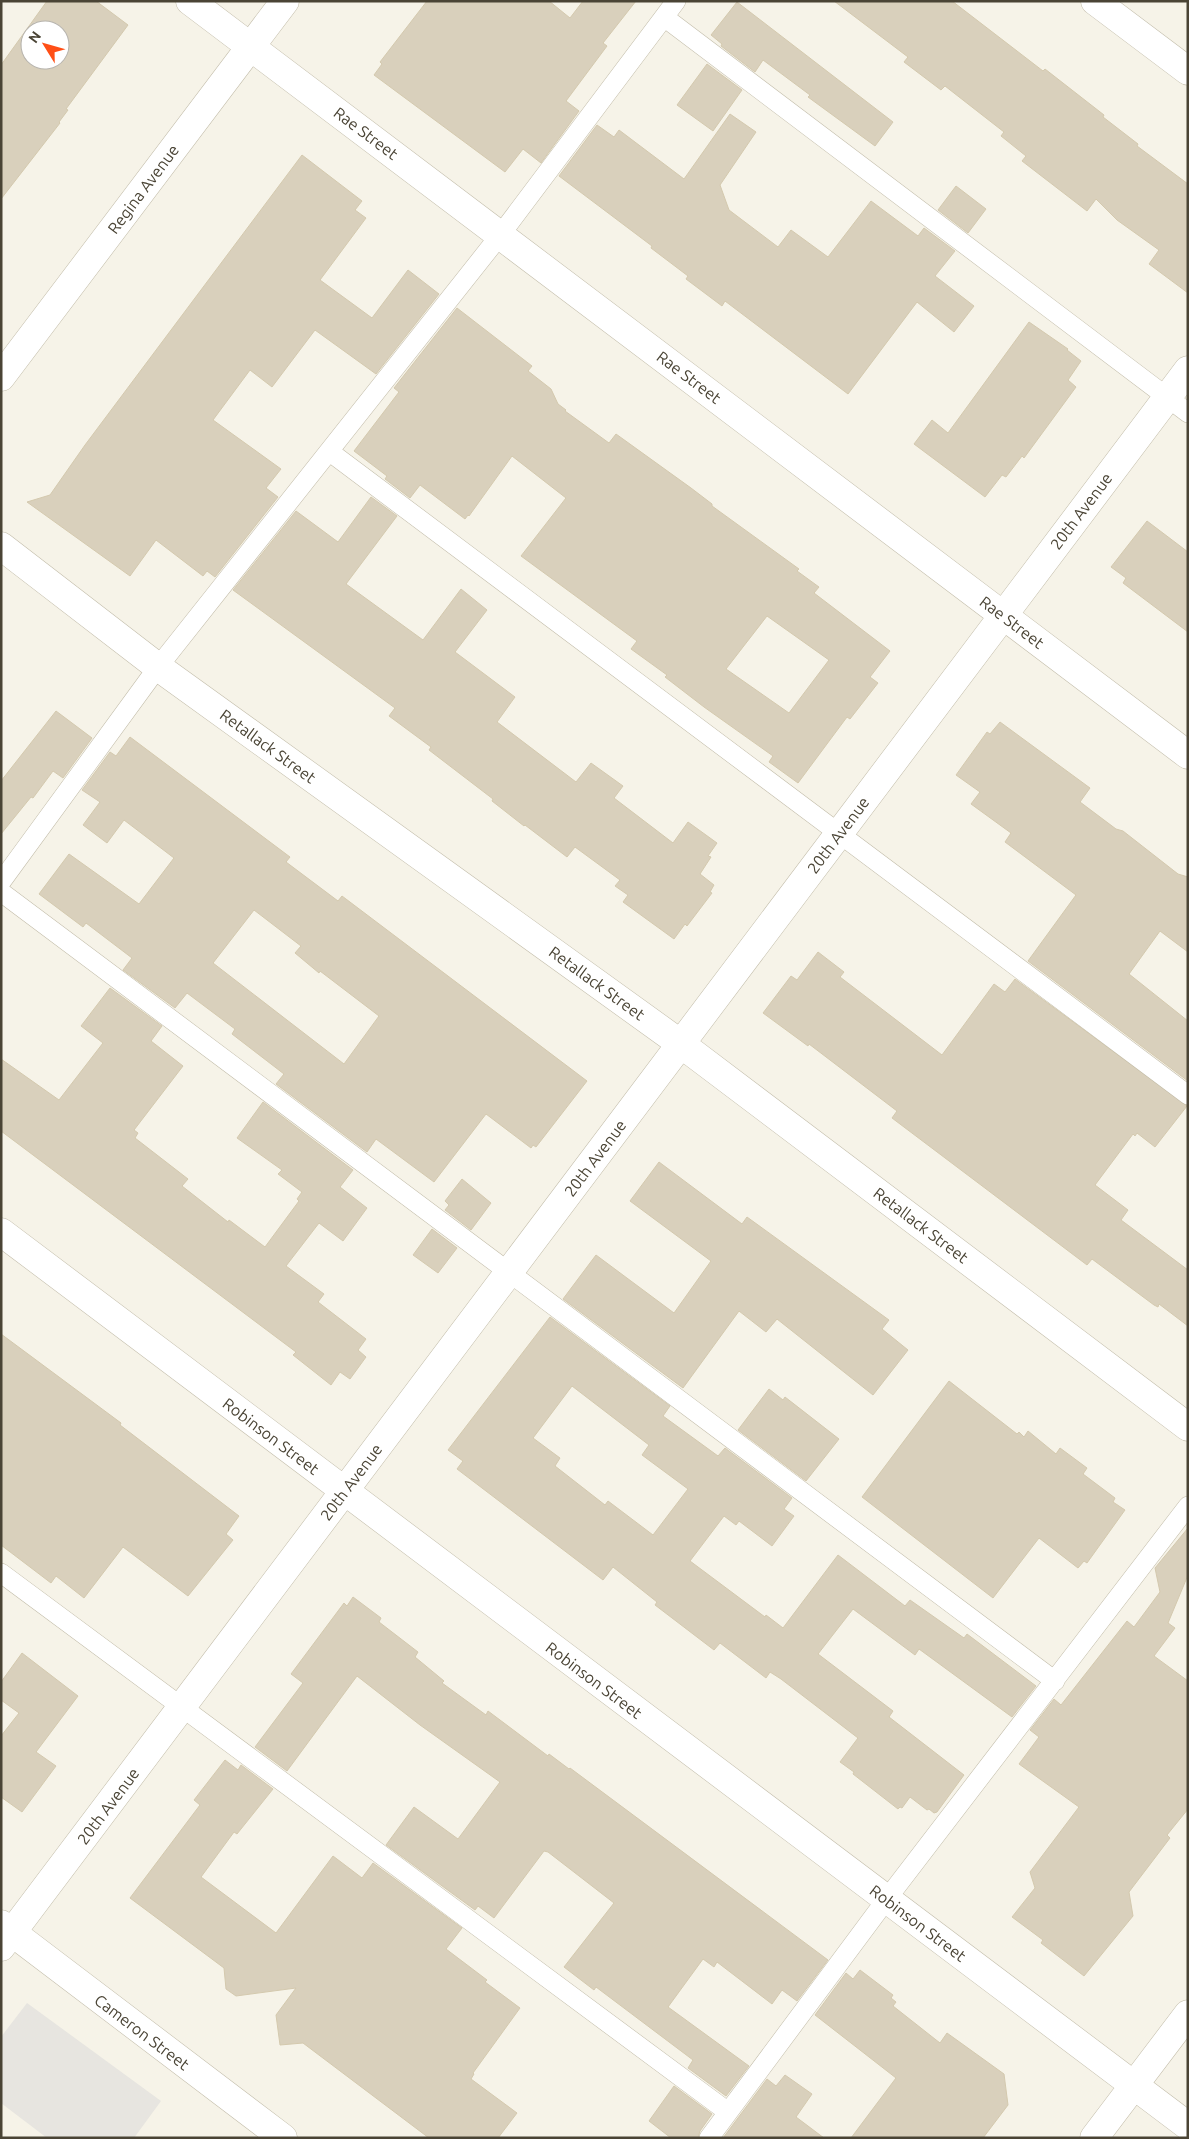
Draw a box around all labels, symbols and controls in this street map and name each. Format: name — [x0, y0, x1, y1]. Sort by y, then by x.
north arrow — [20, 20, 70, 70]
text: N — [25, 28, 44, 46]
street label: Rae Street — [331, 103, 402, 163]
street label: Regina Avenue — [104, 141, 182, 237]
street label: Rae Street — [654, 347, 725, 407]
street label: 20th Avenue — [1046, 469, 1116, 553]
street label: Rae Street — [977, 592, 1048, 652]
street label: Retallack Street — [217, 705, 320, 787]
street label: 20th Avenue — [803, 793, 873, 877]
street label: Retallack Street — [546, 942, 649, 1024]
street label: 20th Avenue — [560, 1116, 630, 1200]
street label: Retallack Street — [870, 1184, 972, 1267]
street label: Robinson Street — [219, 1394, 323, 1478]
street label: 20th Avenue — [316, 1440, 386, 1524]
street label: Robinson Street — [542, 1638, 646, 1722]
street label: 20th Avenue — [73, 1764, 143, 1848]
street label: Robinson Street — [866, 1881, 970, 1965]
street label: Cameron Street — [91, 1991, 193, 2074]

